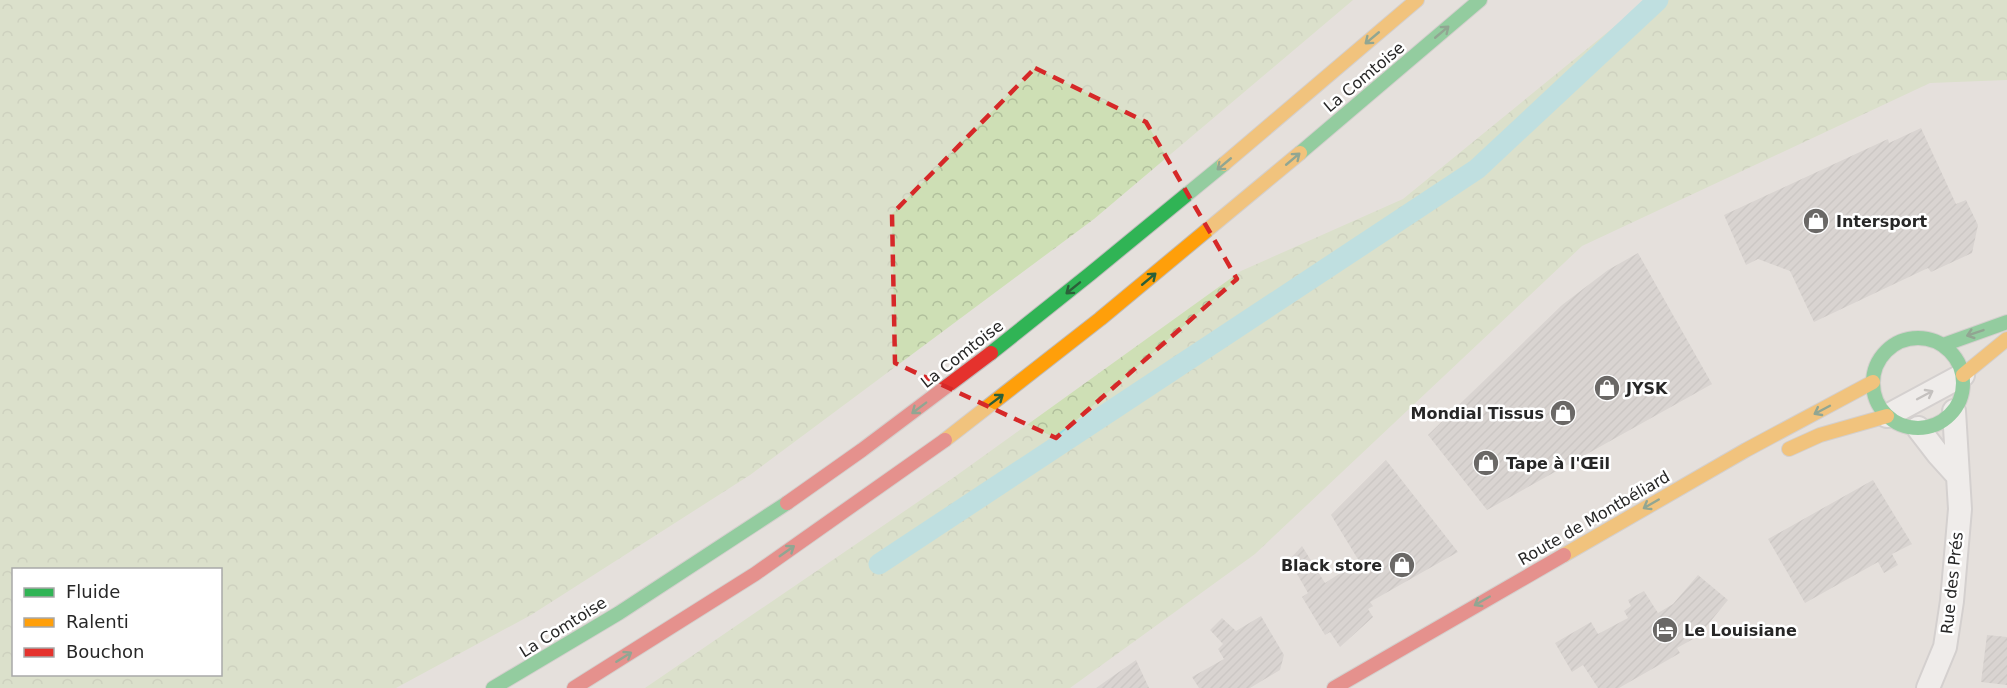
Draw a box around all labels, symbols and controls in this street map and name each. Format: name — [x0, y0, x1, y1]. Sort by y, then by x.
one-way arrow — [1434, 26, 1450, 39]
one-way arrow — [1365, 31, 1380, 45]
street label: La Comtoise — [1320, 38, 1408, 116]
one-way arrow — [1285, 152, 1301, 165]
one-way arrow — [1217, 157, 1232, 171]
shop icon: Intersport — [1801, 206, 1831, 236]
place label: Intersport — [1836, 212, 1928, 231]
one-way arrow — [1141, 273, 1157, 286]
one-way arrow — [1065, 282, 1081, 295]
street label: La Comtoise — [917, 316, 1007, 392]
one-way arrow — [1966, 328, 1985, 339]
shop icon: JYSK — [1592, 373, 1622, 403]
place label: JYSK — [1625, 379, 1668, 398]
one-way arrow — [1916, 389, 1933, 401]
one-way arrow — [988, 394, 1004, 407]
shop icon: Mondial Tissus — [1548, 398, 1578, 428]
one-way arrow — [912, 402, 928, 414]
place label: Mondial Tissus — [1411, 404, 1544, 423]
one-way arrow — [1813, 405, 1831, 416]
shop icon: Tape à l'Œil — [1471, 448, 1501, 478]
place label: Tape à l'Œil — [1506, 454, 1610, 473]
street label: Route de Montbéliard — [1515, 467, 1673, 569]
one-way arrow — [1643, 499, 1660, 511]
street label: Rue des Prés — [1937, 531, 1967, 635]
one-way arrow — [779, 545, 795, 557]
shop icon: Black store — [1387, 550, 1417, 580]
place label: Black store — [1281, 556, 1382, 575]
legend — [12, 568, 222, 676]
text: Fluide — [66, 581, 120, 602]
street label: La Comtoise — [516, 593, 610, 661]
one-way arrow — [1473, 596, 1491, 607]
text: Ralenti — [66, 611, 129, 632]
hotel icon: Le Louisiane — [1650, 615, 1680, 645]
place label: Le Louisiane — [1684, 621, 1797, 640]
text: Bouchon — [66, 641, 145, 662]
one-way arrow — [615, 651, 632, 664]

